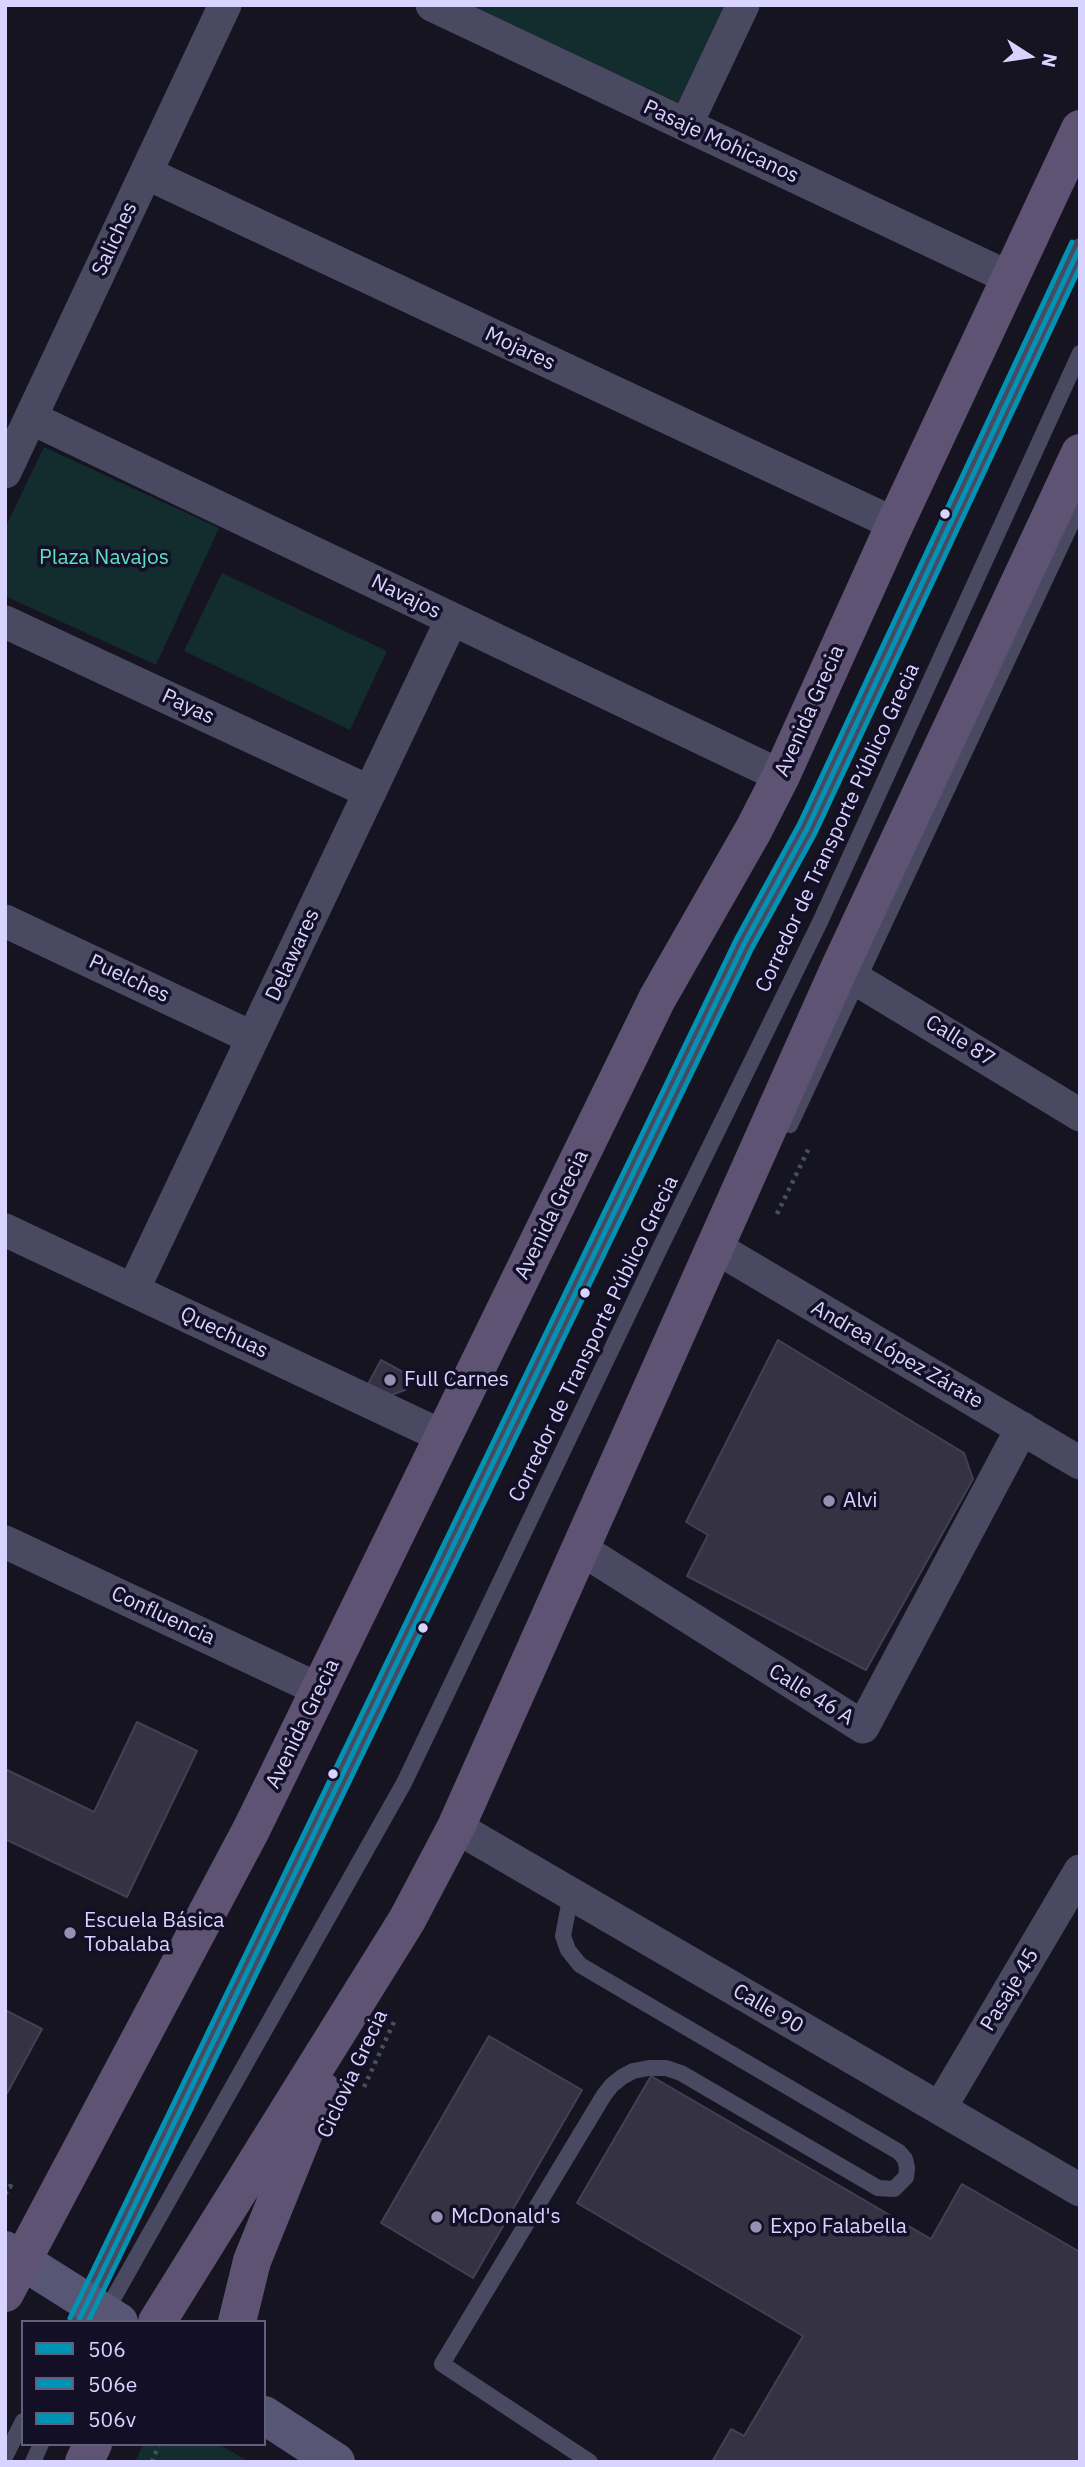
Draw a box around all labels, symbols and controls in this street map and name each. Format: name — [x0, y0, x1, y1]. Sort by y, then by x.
north arrow — [994, 21, 1064, 91]
text: N — [1036, 51, 1063, 70]
street label: Pasaje Mohicanos — [639, 95, 803, 189]
street label: Saliches — [87, 198, 143, 280]
street label: Mojares — [481, 322, 559, 376]
unlabelled marker — [938, 507, 952, 521]
park label: Plaza Navajos — [39, 545, 169, 571]
street label: Navajos — [367, 569, 445, 625]
street label: Avenida Grecia — [770, 641, 850, 781]
street label: Corredor de Transporte Público Grecia — [750, 659, 926, 997]
street label: Payas — [158, 684, 218, 730]
street label: Delawares — [261, 905, 325, 1005]
street label: Puelches — [85, 949, 173, 1009]
street label: Calle 87 — [921, 1010, 999, 1072]
street label: Avenida Grecia — [510, 1146, 594, 1284]
street label: Corredor de Transporte Público Grecia — [504, 1172, 684, 1506]
unlabelled marker — [578, 1286, 592, 1300]
street label: Andrea López Zárate — [807, 1296, 987, 1414]
street label: Quechuas — [176, 1302, 272, 1364]
place label: Full Carnes — [404, 1367, 509, 1393]
marker: Full Carnes — [382, 1372, 398, 1388]
place label: Alvi — [843, 1488, 878, 1514]
marker: Alvi — [821, 1493, 837, 1509]
street label: Confluencia — [107, 1581, 219, 1651]
unlabelled marker — [416, 1621, 430, 1635]
street label: Avenida Grecia — [261, 1655, 345, 1793]
street label: Calle 46 A — [764, 1659, 858, 1731]
unlabelled marker — [326, 1767, 340, 1781]
place label: Escuela Básica Tobalaba — [84, 1908, 225, 1958]
marker: Escuela Básica Tobalaba — [62, 1925, 78, 1941]
street label: Pasaje 45 — [975, 1944, 1045, 2036]
street label: Calle 90 — [728, 1979, 808, 2039]
street label: Ciclovia Grecia — [312, 2006, 394, 2142]
place label: McDonald's — [451, 2204, 561, 2230]
marker: McDonald's — [429, 2209, 445, 2225]
place label: Expo Falabella — [770, 2214, 907, 2240]
marker: Expo Falabella — [748, 2219, 764, 2235]
legend — [21, 2320, 266, 2446]
text: 506 — [88, 2335, 126, 2363]
text: 506e — [88, 2370, 137, 2398]
text: 506v — [88, 2405, 136, 2433]

